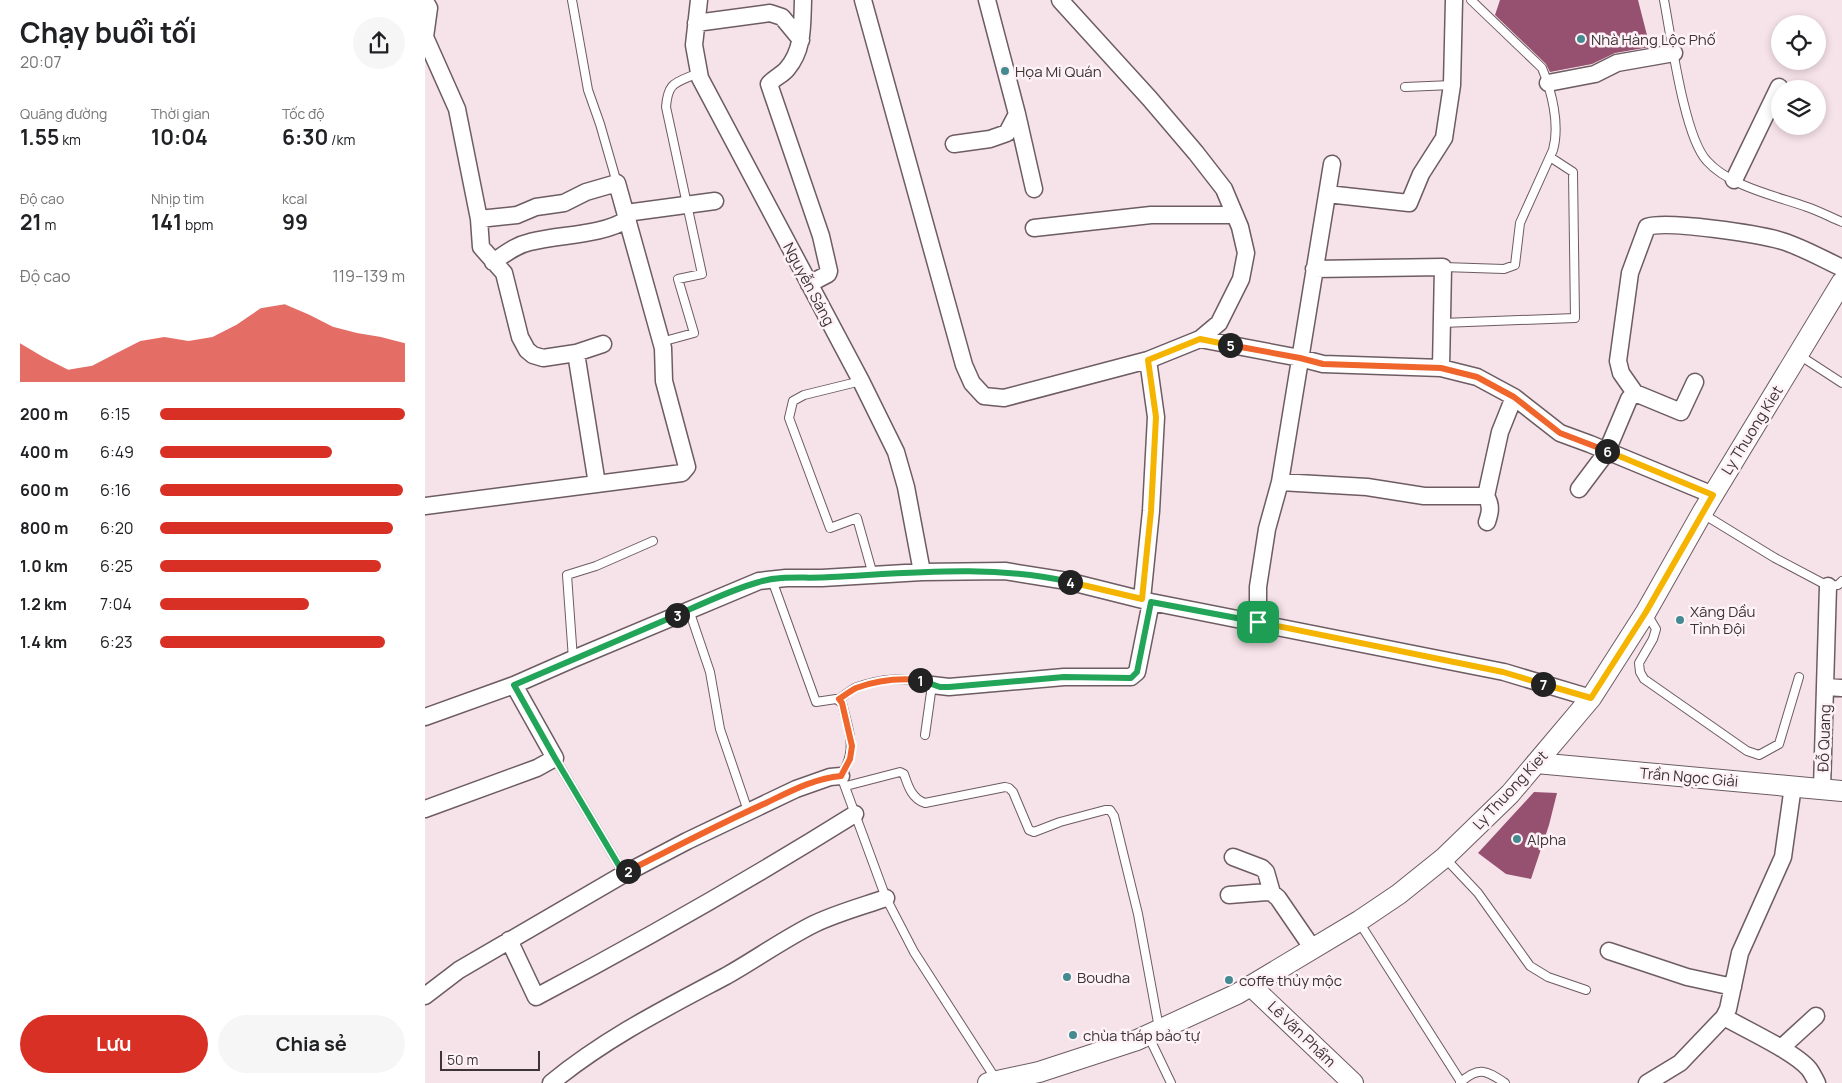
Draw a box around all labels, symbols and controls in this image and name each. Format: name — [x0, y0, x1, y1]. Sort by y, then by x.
text: Chạy buổi tối — [20, 13, 197, 51]
map controls — [1771, 15, 1826, 135]
button: locate — [1771, 15, 1826, 70]
button: share — [353, 17, 405, 69]
place label: Nhà Hàng Lộc Phố — [1591, 29, 1716, 50]
marker: Nhà Hàng Lộc Phố — [1575, 33, 1587, 45]
text: 20:07 — [20, 51, 61, 73]
place label: Họa Mi Quán — [1015, 61, 1102, 82]
marker: Họa Mi Quán — [999, 65, 1011, 77]
button: layers — [1771, 80, 1826, 135]
text: Quãng đường — [20, 104, 107, 123]
text: Thời gian — [151, 104, 210, 123]
text: Tốc độ — [282, 104, 325, 123]
text: 1.55 — [20, 123, 59, 151]
text: 10:04 — [151, 123, 208, 151]
text: 6:30 — [282, 123, 328, 151]
text: km — [59, 130, 81, 149]
text: /km — [328, 130, 355, 149]
text: Độ cao — [20, 189, 64, 208]
text: Nhịp tim — [151, 189, 204, 208]
text: kcal — [282, 189, 308, 208]
text: 21 — [20, 208, 42, 236]
text: 141 — [151, 208, 182, 236]
text: 99 — [282, 208, 308, 236]
text: m — [42, 215, 56, 234]
text: bpm — [182, 215, 213, 234]
street label: Nguyễn Sáng — [778, 239, 840, 329]
text: Độ cao — [20, 265, 70, 287]
text: 119–139 m — [332, 265, 405, 287]
pin: 5 — [1217, 332, 1243, 358]
text: 5 — [1226, 336, 1235, 355]
street label: Ly Thuong Kiet — [1716, 381, 1788, 479]
text: 200 m — [20, 403, 68, 425]
text: 6:15 — [100, 403, 130, 425]
pin: 6 — [1595, 438, 1619, 464]
text: 400 m — [20, 441, 68, 463]
text: 6:49 — [100, 441, 134, 463]
text: 6 — [1603, 442, 1612, 461]
text: 600 m — [20, 479, 69, 501]
text: 6:16 — [100, 479, 131, 501]
text: 800 m — [20, 517, 68, 539]
text: 6:20 — [100, 517, 134, 539]
text: 1.0 km — [20, 555, 68, 577]
text: 6:25 — [100, 555, 133, 577]
pin: 4 — [1057, 570, 1083, 594]
text: 4 — [1066, 573, 1075, 592]
text: 1.2 km — [20, 593, 67, 615]
text: 7:04 — [100, 593, 132, 615]
pin — [1237, 601, 1279, 643]
place label: Xăng Dầu Tỉnh Đội — [1690, 601, 1756, 639]
pin: 3 — [665, 602, 689, 628]
text: 3 — [673, 606, 682, 625]
icon: arrive — [1244, 608, 1272, 636]
marker: Xăng Dầu Tỉnh Đội — [1674, 614, 1686, 626]
text: 1.4 km — [20, 631, 67, 653]
text: 6:23 — [100, 631, 133, 653]
pin: 1 — [907, 668, 933, 692]
text: 1 — [917, 671, 924, 690]
pin: 7 — [1531, 672, 1555, 696]
text: 7 — [1540, 675, 1547, 694]
street label: Đỗ Quang — [1812, 704, 1836, 772]
street label: Ly Thuong Kiet — [1468, 746, 1552, 834]
street label: Trần Ngọc Giải — [1639, 762, 1739, 792]
place label: Alpha — [1527, 829, 1566, 850]
marker: Alpha — [1511, 833, 1523, 845]
pin: 2 — [615, 858, 641, 884]
text: 2 — [624, 862, 633, 881]
place label: Boudha — [1077, 967, 1130, 988]
place label: coffe thủy mộc — [1239, 970, 1342, 991]
marker: Boudha — [1061, 971, 1073, 983]
marker: coffe thủy mộc — [1223, 974, 1235, 986]
street label: Lê Văn Phẩm — [1263, 996, 1341, 1072]
button: Lưu — [20, 1015, 208, 1073]
button: Chia sẻ — [218, 1015, 405, 1073]
place label: chùa tháp bảo tự — [1083, 1025, 1201, 1046]
marker: chùa tháp bảo tự — [1067, 1029, 1079, 1041]
scale bar — [440, 1048, 540, 1071]
text: 50 m — [447, 1050, 478, 1069]

